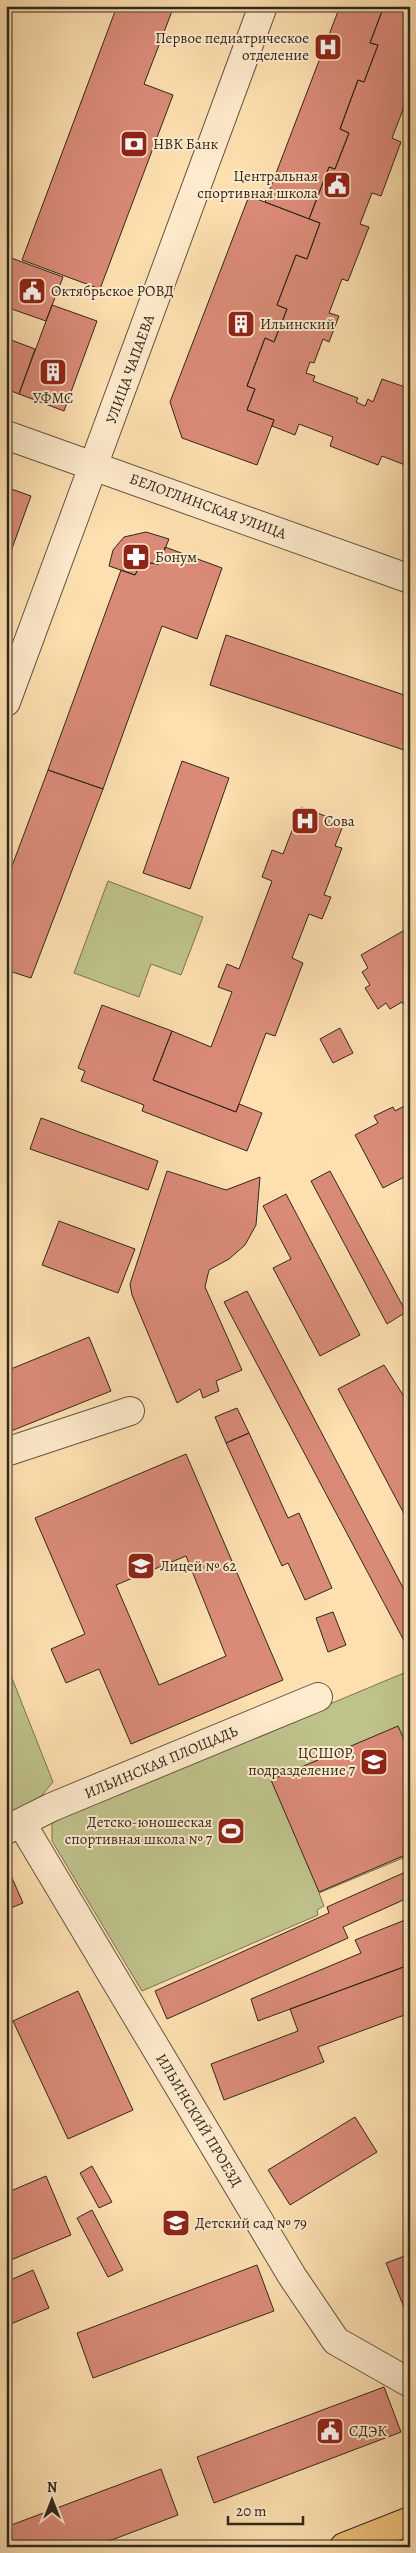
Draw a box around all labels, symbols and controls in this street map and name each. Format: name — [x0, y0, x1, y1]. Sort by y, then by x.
place label: Первое педиатрическое отделение — [155, 28, 309, 65]
hospital icon: Первое педиатрическое отделение — [313, 32, 343, 62]
bank icon: НВК Банк — [119, 129, 149, 159]
place label: НВК Банк — [153, 134, 218, 154]
place label: Центральная спортивная школа — [197, 166, 318, 203]
public building icon: Центральная спортивная школа — [322, 170, 352, 200]
public building icon: Октябрьское РОВД — [17, 276, 47, 306]
place label: Октябрьское РОВД — [51, 281, 174, 301]
building icon: Ильинский — [226, 309, 256, 339]
street label: УЛИЦА ЧАПАЕВА — [101, 311, 159, 426]
place label: Ильинский — [260, 314, 335, 334]
building icon: УФМС — [38, 357, 68, 387]
place label: УФМС — [33, 388, 73, 408]
street label: БЕЛОГЛИНСКАЯ УЛИЦА — [127, 468, 289, 544]
pharmacy icon: Бонум — [121, 542, 151, 572]
place label: Бонум — [155, 547, 197, 567]
hospital icon: Сова — [290, 806, 320, 836]
place label: Сова — [324, 811, 355, 831]
school or university icon: Лицей № 62 — [126, 1551, 156, 1581]
place label: Лицей № 62 — [160, 1556, 237, 1576]
street label: ИЛЬИНСКАЯ ПЛОЩАДЬ — [81, 1721, 241, 1803]
place label: ЦСШОР, подразделение 7 — [248, 1743, 356, 1780]
school or university icon: ЦСШОР, подразделение 7 — [359, 1747, 389, 1777]
place label: Детско-юношеская спортивная школа № 7 — [65, 1812, 213, 1849]
sports icon: Детско-юношеская спортивная школа № 7 — [216, 1816, 246, 1846]
street label: ИЛЬИНСКИЙ ПРОЕЗД — [151, 2050, 247, 2190]
school or university icon: Детский сад № 79 — [161, 2208, 191, 2238]
place label: Детский сад № 79 — [195, 2213, 307, 2233]
public building icon: СДЭК — [315, 2416, 345, 2446]
place label: СДЭК — [349, 2421, 387, 2441]
north arrow — [28, 2476, 78, 2526]
text: N — [47, 2478, 57, 2497]
scale bar — [228, 2493, 304, 2525]
text: 20 m — [236, 2501, 267, 2521]

